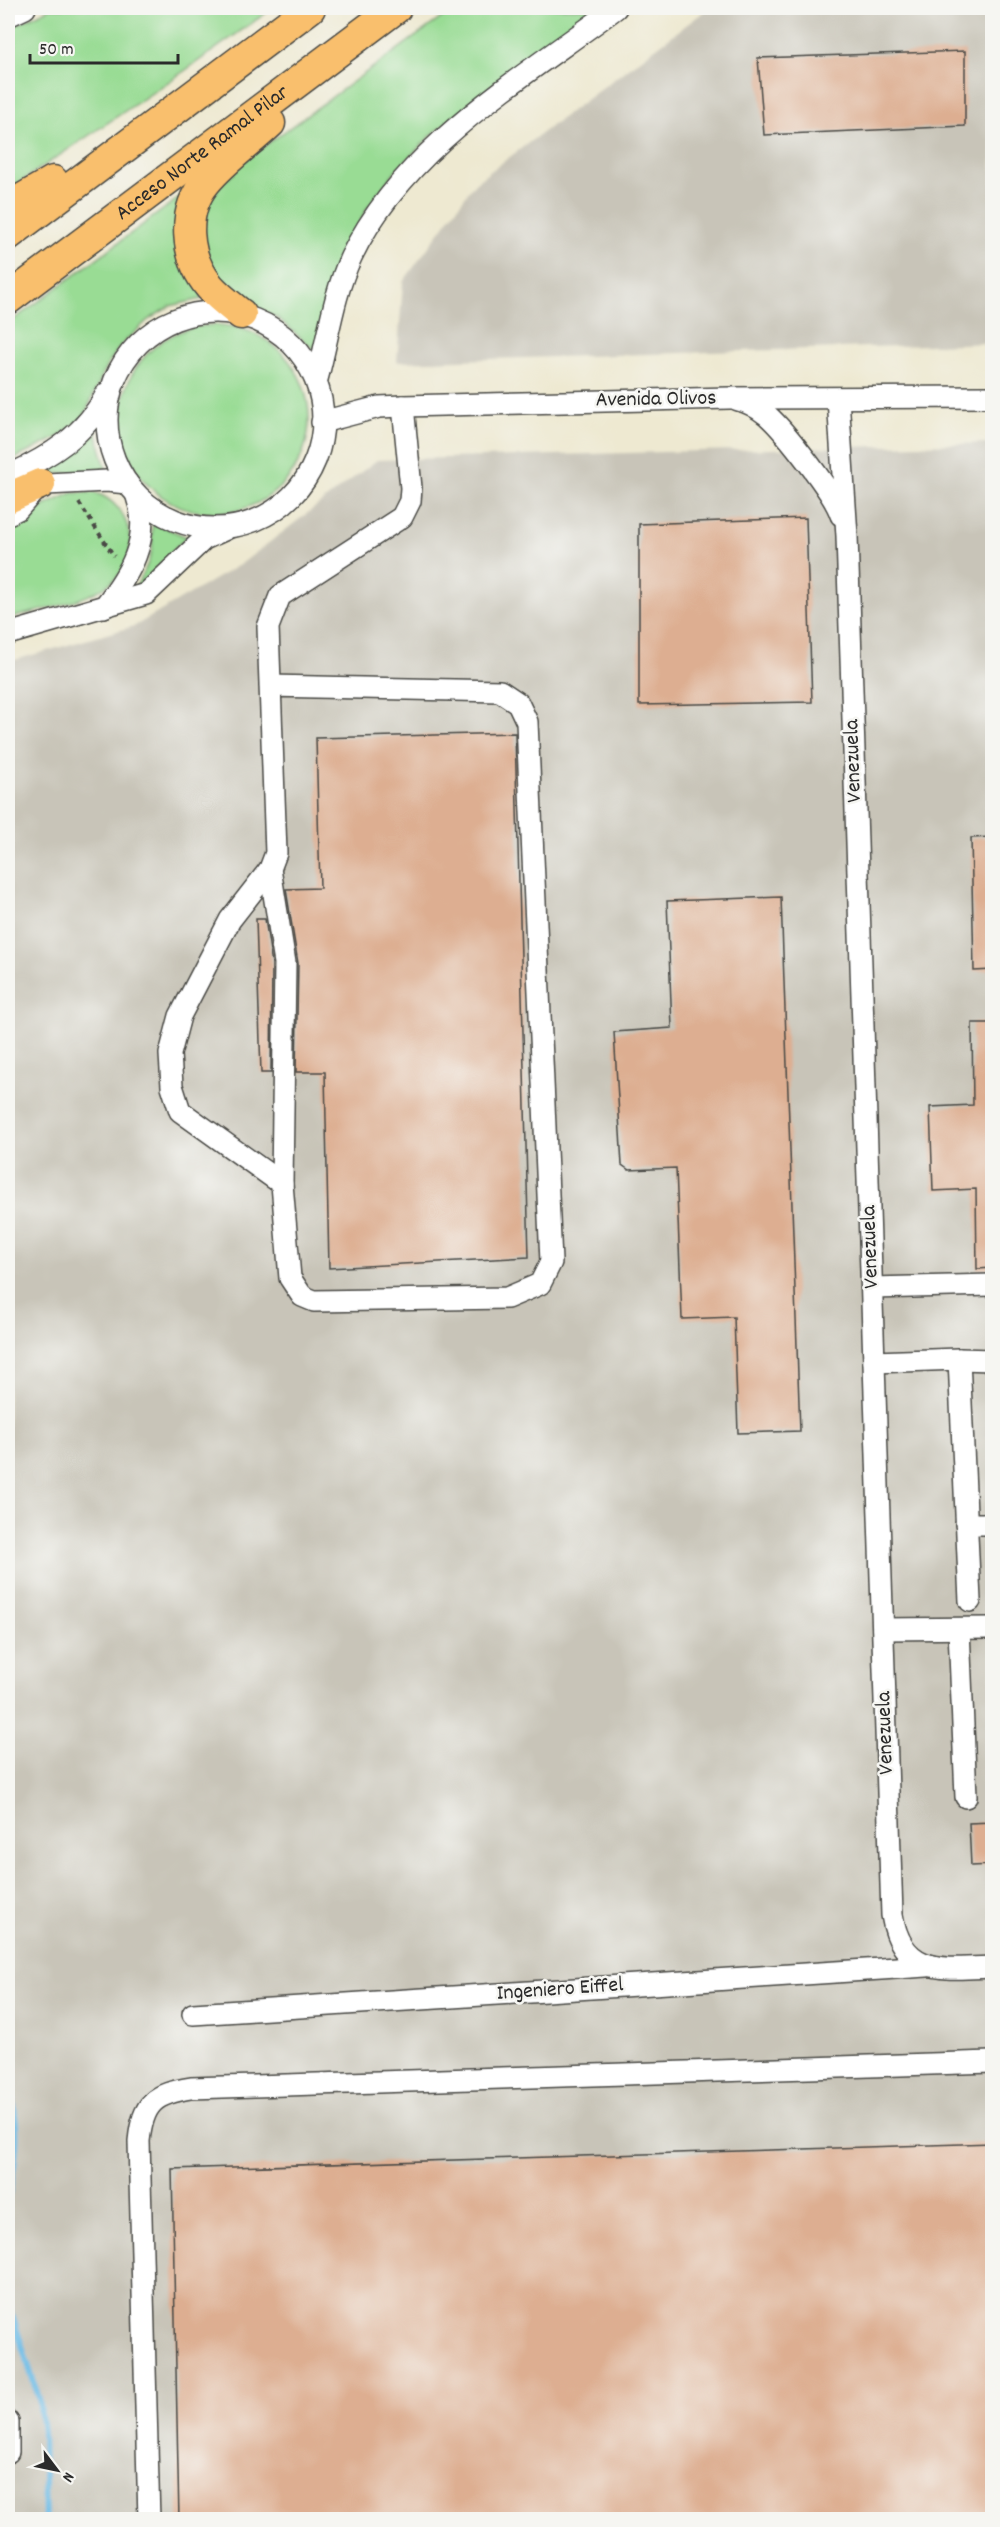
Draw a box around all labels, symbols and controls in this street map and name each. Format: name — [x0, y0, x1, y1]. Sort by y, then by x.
scale bar — [30, 27, 178, 65]
text: 50 m — [39, 38, 74, 63]
street label: Acceso Norte Ramal Pilar — [109, 77, 296, 229]
street label: Avenida Olivos — [595, 383, 717, 417]
street label: Venezuela — [837, 718, 871, 803]
street label: Venezuela — [854, 1204, 888, 1289]
street label: Venezuela — [869, 1690, 903, 1775]
street label: Ingeniero Eiffel — [496, 1970, 624, 2010]
north arrow — [27, 2440, 87, 2500]
text: N — [56, 2467, 79, 2486]

